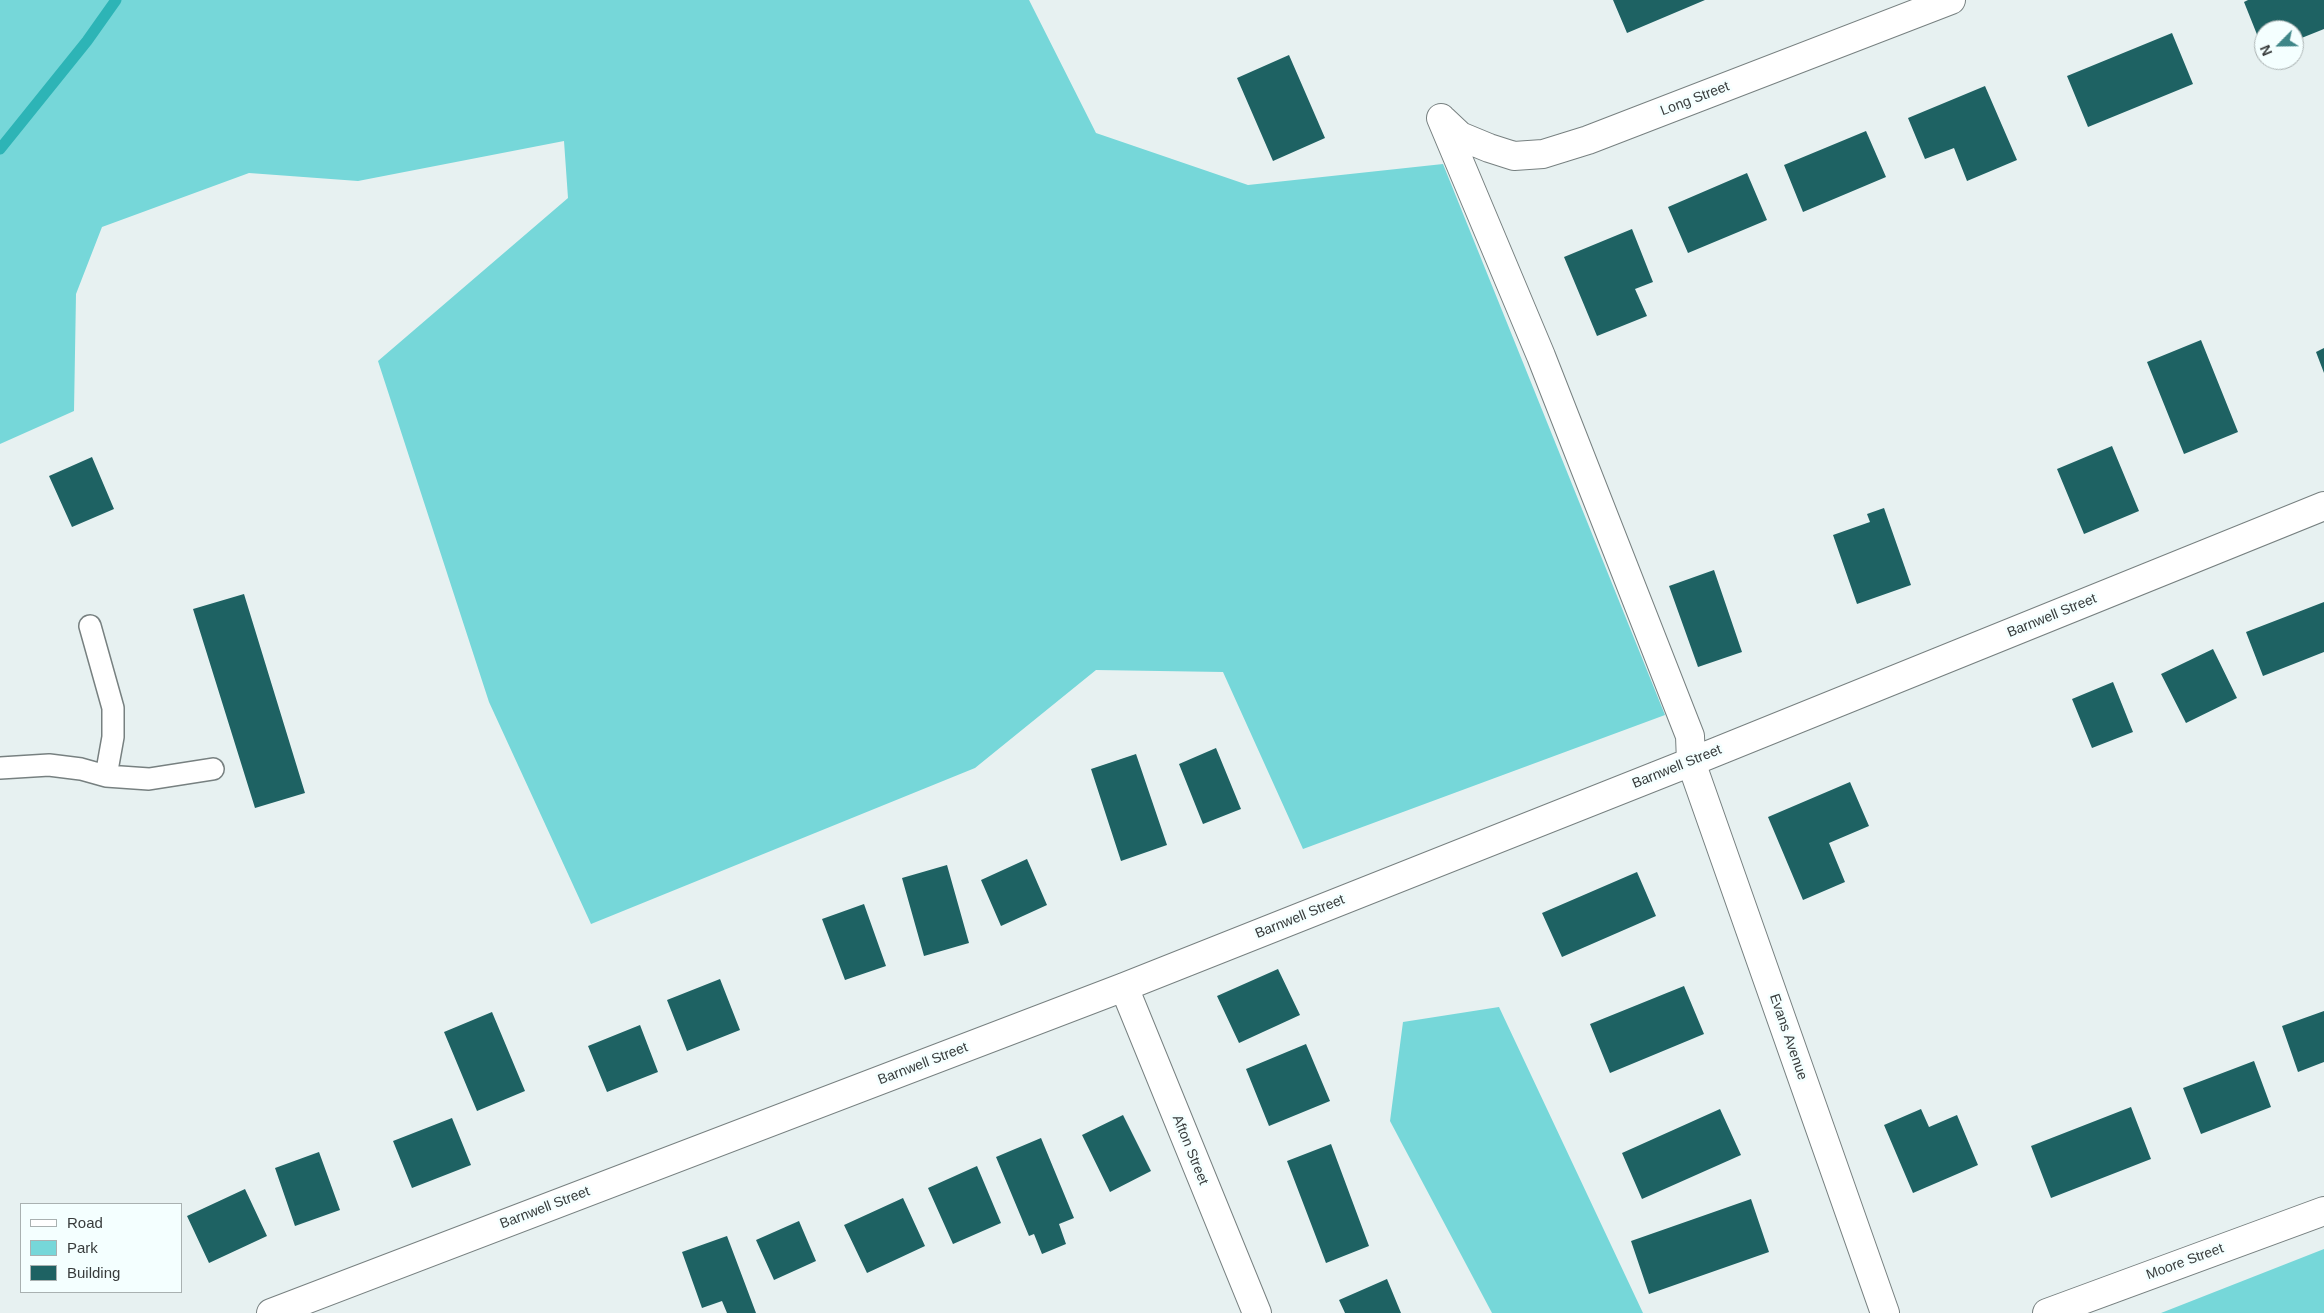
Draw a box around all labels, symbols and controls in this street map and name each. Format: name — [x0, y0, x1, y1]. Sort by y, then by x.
north arrow — [2254, 20, 2304, 70]
text: N — [2257, 43, 2275, 58]
street label: Long Street — [1658, 78, 1732, 120]
street label: Barnwell Street — [2005, 590, 2099, 642]
street label: Barnwell Street — [1630, 741, 1724, 793]
street label: Barnwell Street — [1253, 891, 1347, 943]
street label: Evans Avenue — [1765, 992, 1811, 1082]
street label: Barnwell Street — [876, 1039, 970, 1089]
street label: Afton Street — [1168, 1113, 1212, 1187]
street label: Barnwell Street — [498, 1183, 592, 1233]
legend — [20, 1203, 182, 1293]
text: Road — [67, 1214, 103, 1231]
text: Park — [67, 1239, 98, 1256]
street label: Moore Street — [2144, 1240, 2226, 1284]
text: Building — [67, 1264, 120, 1281]

